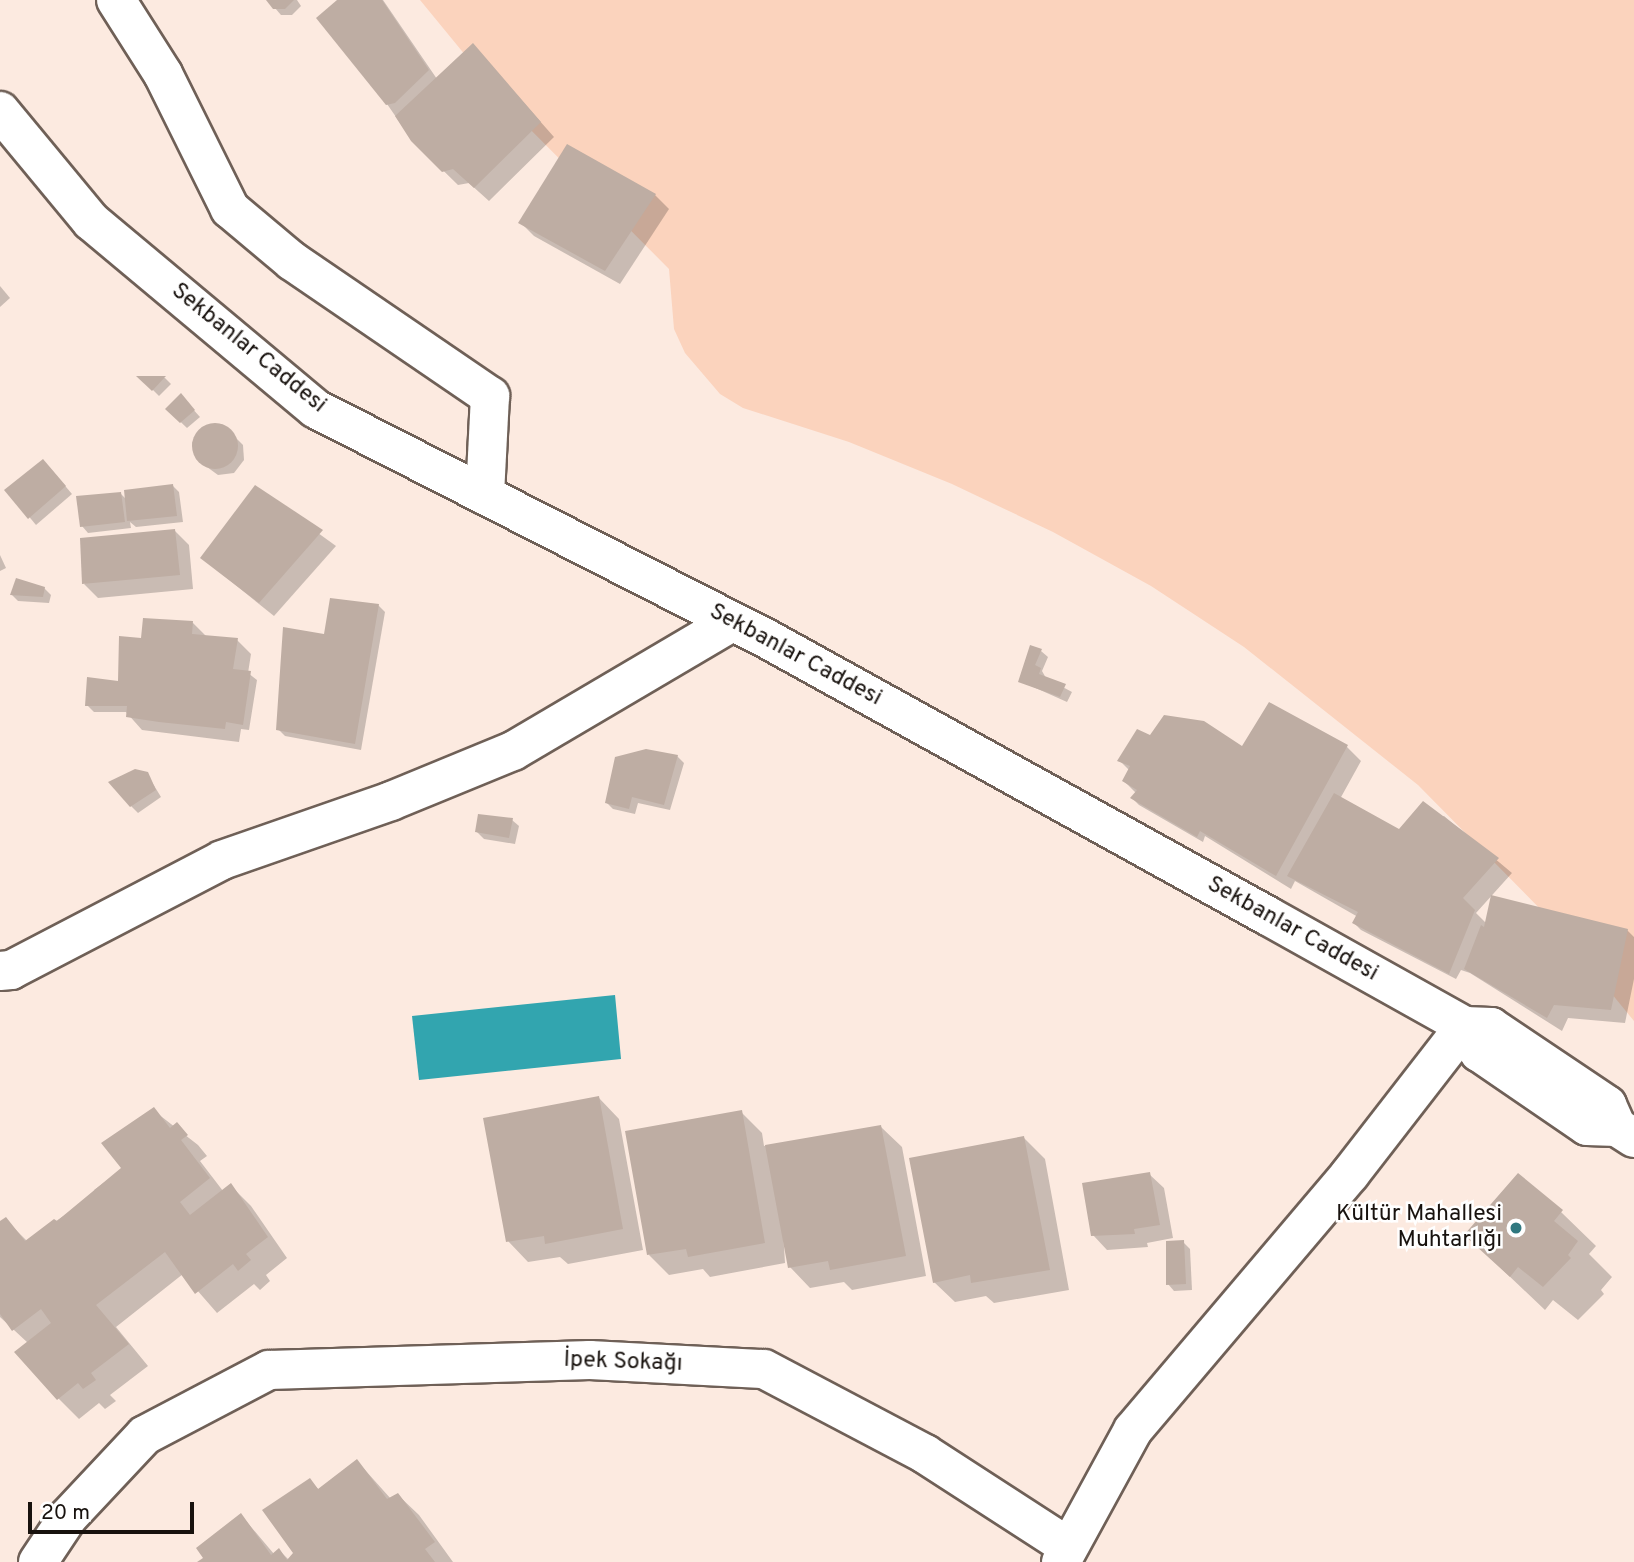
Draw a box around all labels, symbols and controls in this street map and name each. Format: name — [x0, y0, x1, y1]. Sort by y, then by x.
street label: Sekbanlar Caddesi — [165, 278, 331, 420]
street label: Sekbanlar Caddesi — [704, 599, 886, 713]
street label: Sekbanlar Caddesi — [1202, 872, 1382, 988]
place label: Kültür Mahallesi Muhtarlığı — [1336, 1201, 1502, 1255]
marker: Kültür Mahallesi Muhtarlığı — [1508, 1220, 1524, 1236]
street label: İpek Sokağı — [563, 1347, 683, 1379]
scale bar — [32, 1488, 198, 1532]
text: 20 m — [41, 1500, 90, 1527]

